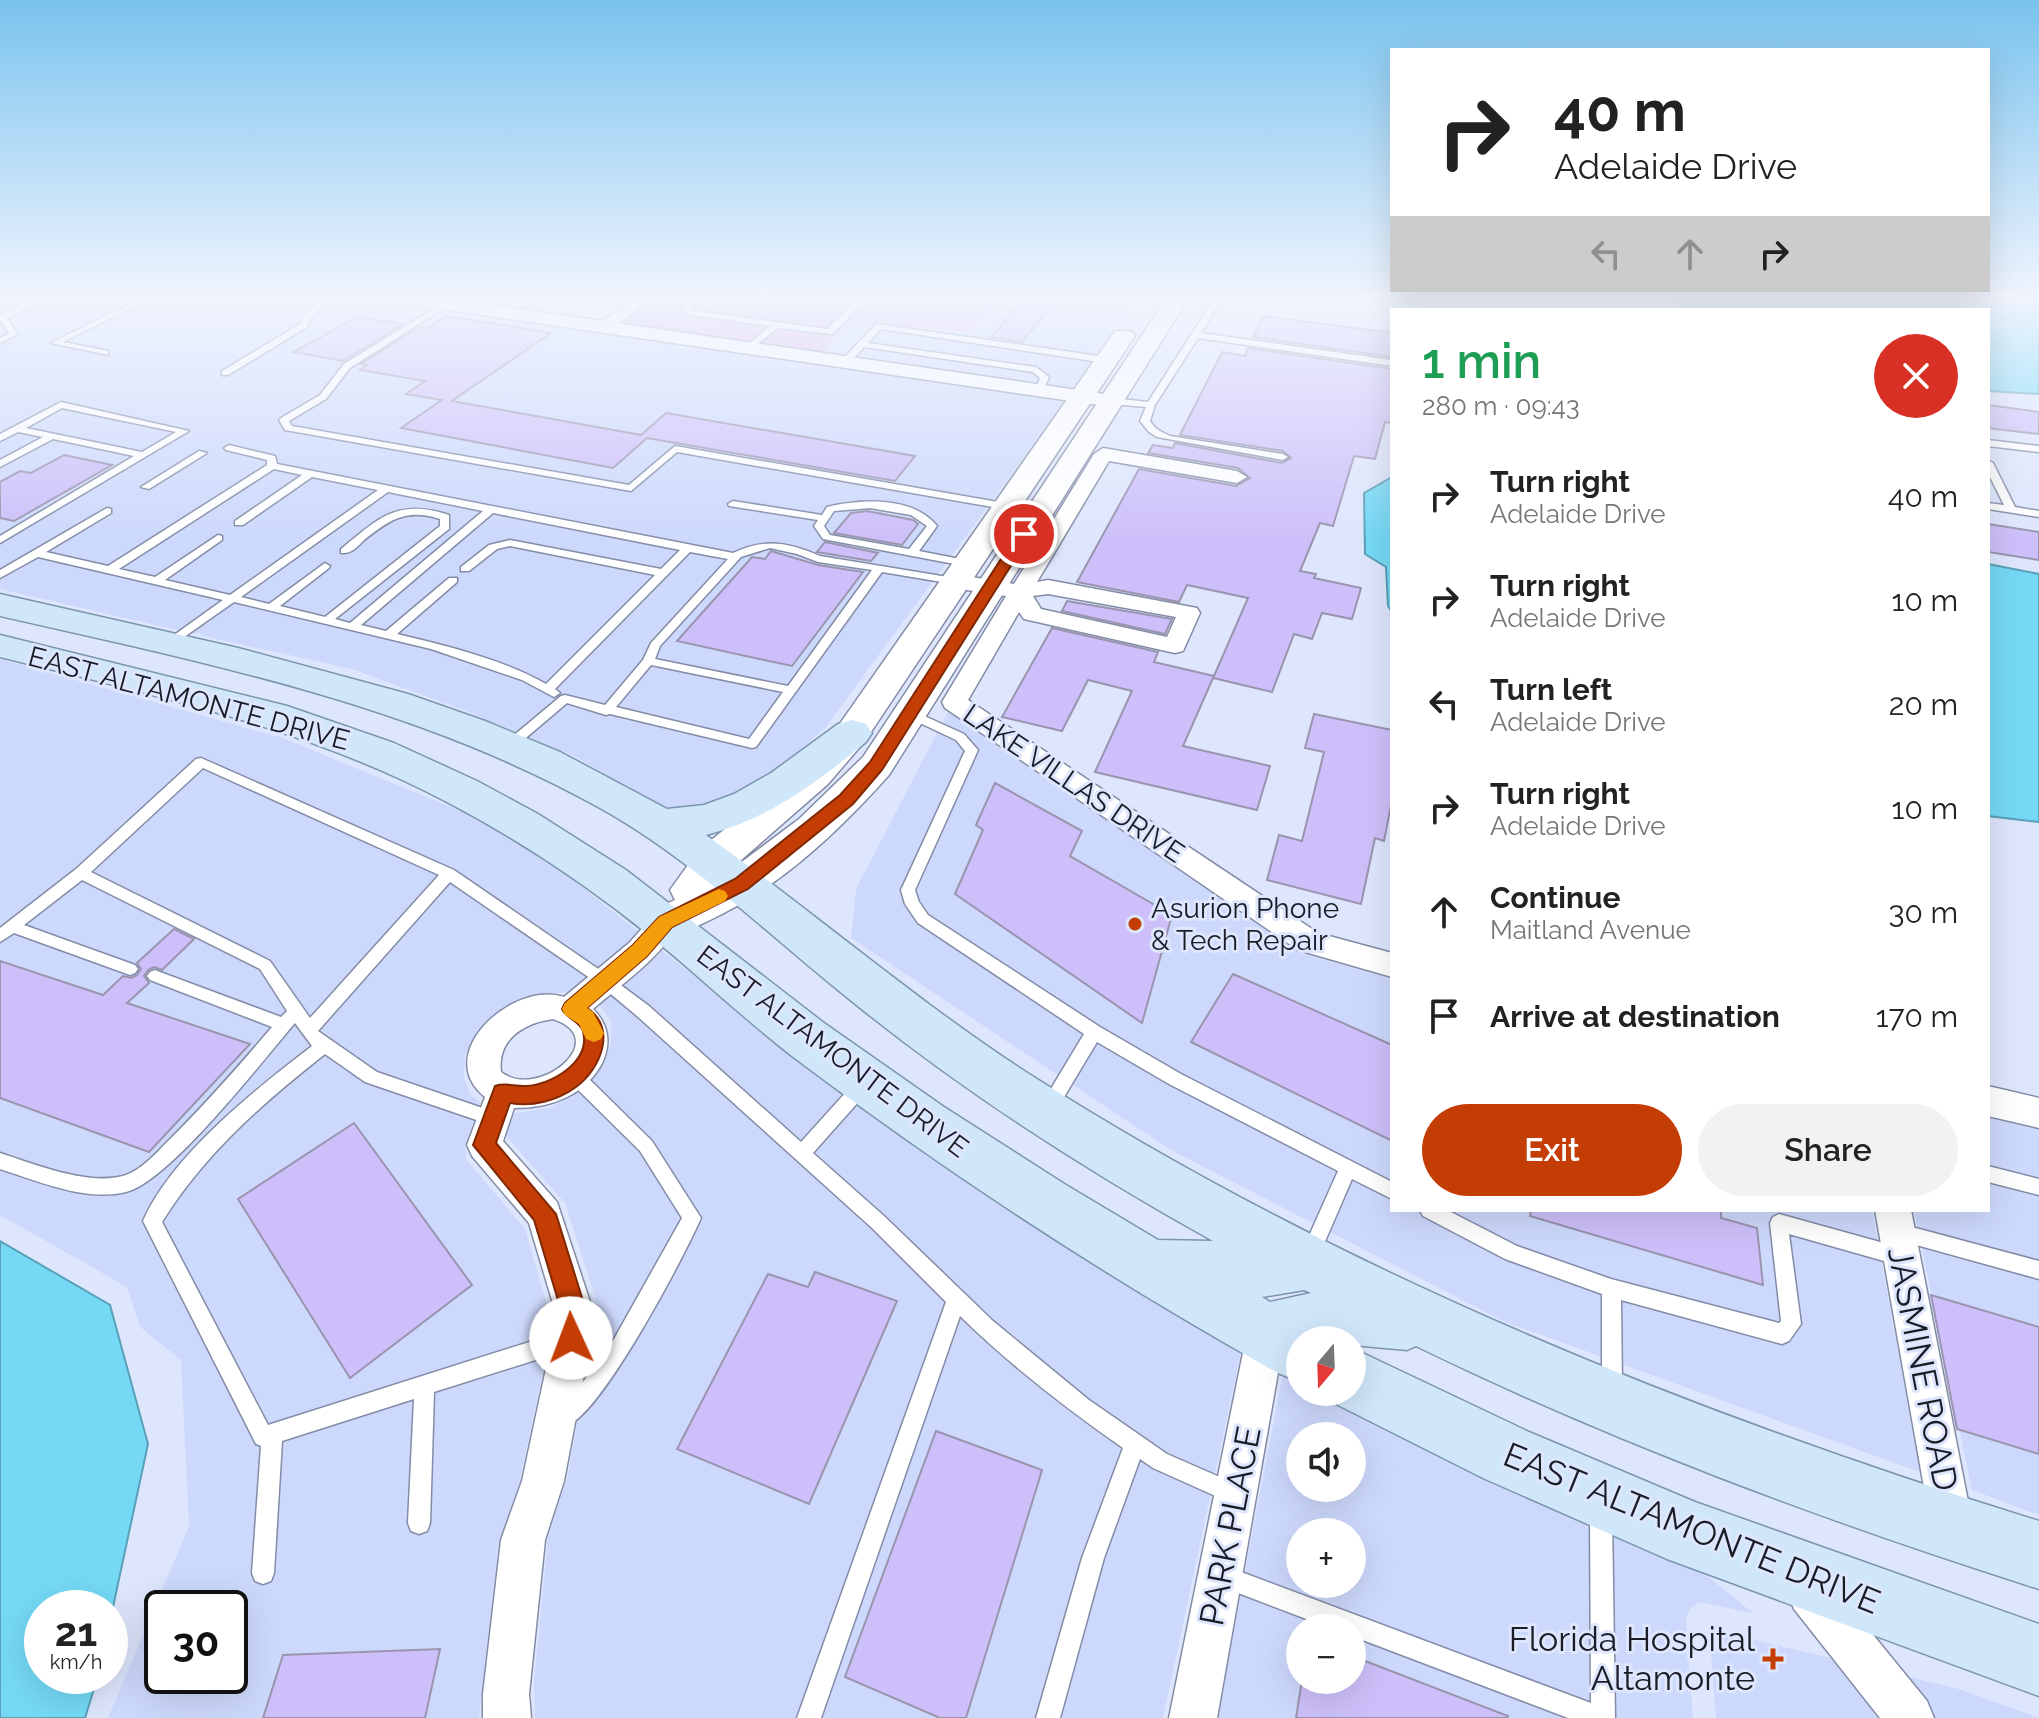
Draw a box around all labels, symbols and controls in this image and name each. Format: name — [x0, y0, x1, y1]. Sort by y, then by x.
text: 40 m — [1554, 78, 1686, 144]
icon: right — [1422, 80, 1526, 184]
text: Adelaide Drive — [1554, 145, 1797, 187]
icon: left — [1584, 232, 1628, 276]
icon: ahead — [1668, 232, 1712, 276]
icon: right — [1752, 232, 1796, 276]
text: 1 min — [1422, 333, 1541, 389]
button: close — [1874, 334, 1958, 418]
text: 280 m · 09:43 — [1422, 391, 1580, 421]
text: Turn right — [1490, 464, 1630, 499]
icon: right — [1422, 474, 1466, 518]
text: 40 m — [1888, 479, 1958, 514]
text: Adelaide Drive — [1490, 499, 1666, 529]
pin — [990, 500, 1058, 568]
icon: arrive — [1002, 512, 1046, 556]
text: Turn right — [1490, 568, 1630, 603]
icon: right — [1422, 578, 1466, 622]
text: 10 m — [1892, 583, 1958, 618]
text: Adelaide Drive — [1490, 603, 1666, 633]
street label: EAST ALTAMONTE DRIVE — [25, 640, 353, 757]
text: Turn left — [1490, 672, 1612, 707]
icon: left — [1422, 682, 1466, 726]
text: 20 m — [1889, 687, 1958, 722]
street label: LAKE VILLAS DRIVE — [957, 697, 1190, 870]
text: Adelaide Drive — [1490, 707, 1666, 737]
text: Turn right — [1490, 776, 1630, 811]
icon: right — [1422, 786, 1466, 830]
text: 10 m — [1892, 791, 1958, 826]
text: Adelaide Drive — [1490, 811, 1666, 841]
text: Continue — [1490, 880, 1621, 915]
icon: ahead — [1422, 890, 1466, 934]
place label: Asurion Phone & Tech Repair — [1151, 892, 1339, 957]
text: 30 m — [1888, 895, 1958, 930]
marker: Asurion Phone & Tech Repair — [1126, 915, 1144, 933]
text: Maitland Avenue — [1490, 915, 1691, 945]
street label: EAST ALTAMONTE DRIVE — [691, 939, 975, 1164]
icon: arrive — [1422, 994, 1466, 1038]
text: Arrive at destination — [1490, 999, 1780, 1034]
text: 170 m — [1876, 999, 1958, 1034]
button: Exit — [1422, 1104, 1682, 1196]
button: Share — [1698, 1104, 1958, 1196]
street label: JASMINE ROAD — [1880, 1244, 1966, 1494]
position arrow — [529, 1296, 613, 1380]
north arrow — [1286, 1326, 1366, 1406]
map controls — [1286, 1326, 1366, 1694]
button: sound — [1286, 1422, 1366, 1502]
street label: PARK PLACE — [1191, 1423, 1269, 1629]
street label: EAST ALTAMONTE DRIVE — [1498, 1434, 1886, 1622]
button: + — [1286, 1518, 1366, 1598]
speed limit sign: 30 — [144, 1590, 248, 1694]
text: 21 — [55, 1608, 97, 1655]
button: − — [1286, 1614, 1366, 1694]
place label: Florida Hospital Altamonte — [1509, 1619, 1756, 1698]
marker: Florida Hospital Altamonte — [1762, 1648, 1784, 1670]
text: km/h — [50, 1650, 102, 1674]

